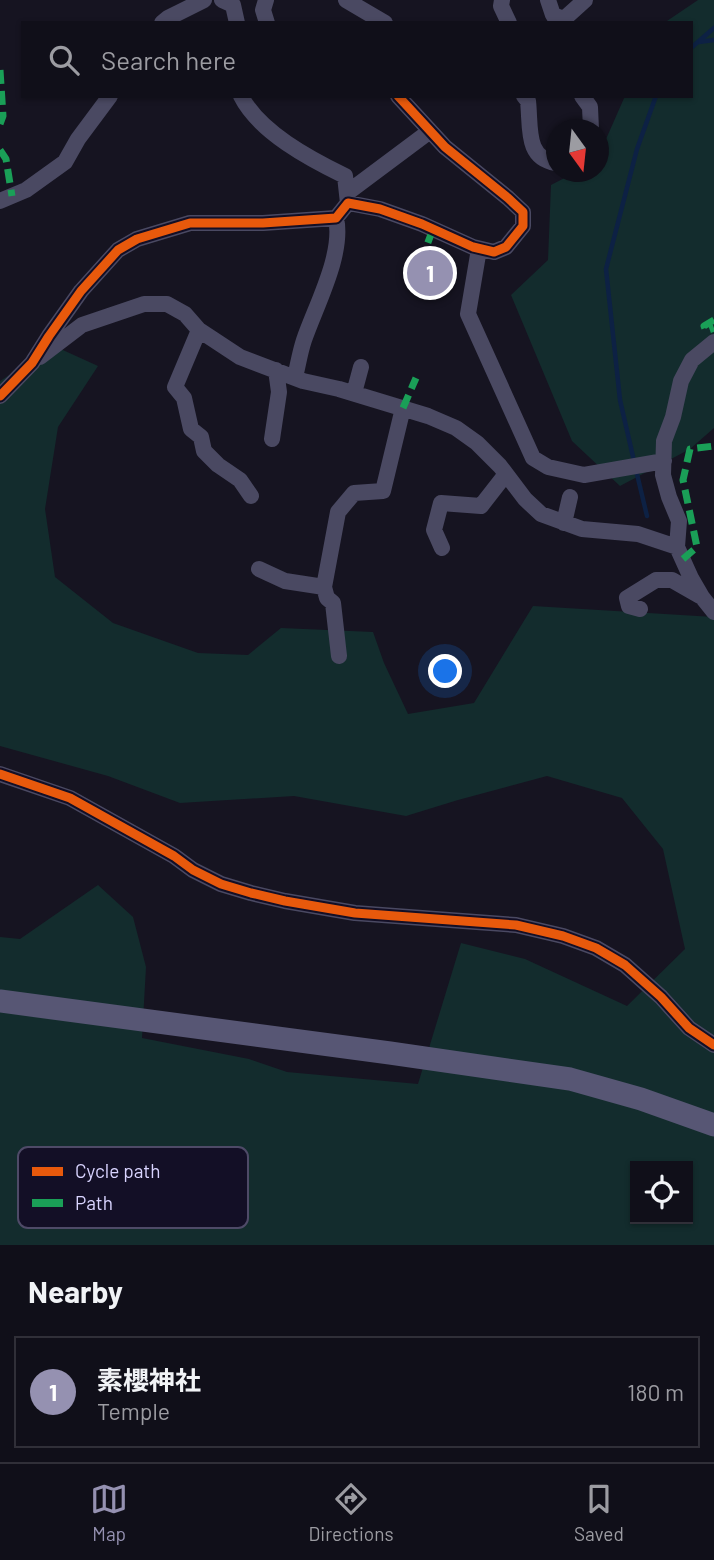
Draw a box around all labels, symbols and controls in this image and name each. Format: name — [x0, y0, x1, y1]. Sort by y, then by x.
search box — [21, 21, 693, 98]
icon: search — [45, 41, 83, 79]
text: Search here — [101, 44, 236, 75]
north arrow — [546, 119, 609, 182]
pin: 1 — [407, 247, 453, 299]
your location — [428, 654, 462, 688]
legend — [18, 1147, 248, 1228]
text: Cycle path — [75, 1159, 160, 1182]
map controls — [630, 1161, 693, 1224]
button: locate — [630, 1161, 693, 1224]
text: Path — [75, 1191, 113, 1214]
text: Nearby — [28, 1273, 123, 1309]
text: 素櫻神社 — [97, 1364, 201, 1395]
text: 1 — [49, 1378, 57, 1406]
text: 180 m — [627, 1378, 684, 1406]
text: Temple — [97, 1397, 170, 1425]
tab: Map — [90, 1480, 128, 1545]
tab: Directions — [309, 1480, 394, 1545]
tab: Saved — [574, 1480, 624, 1545]

